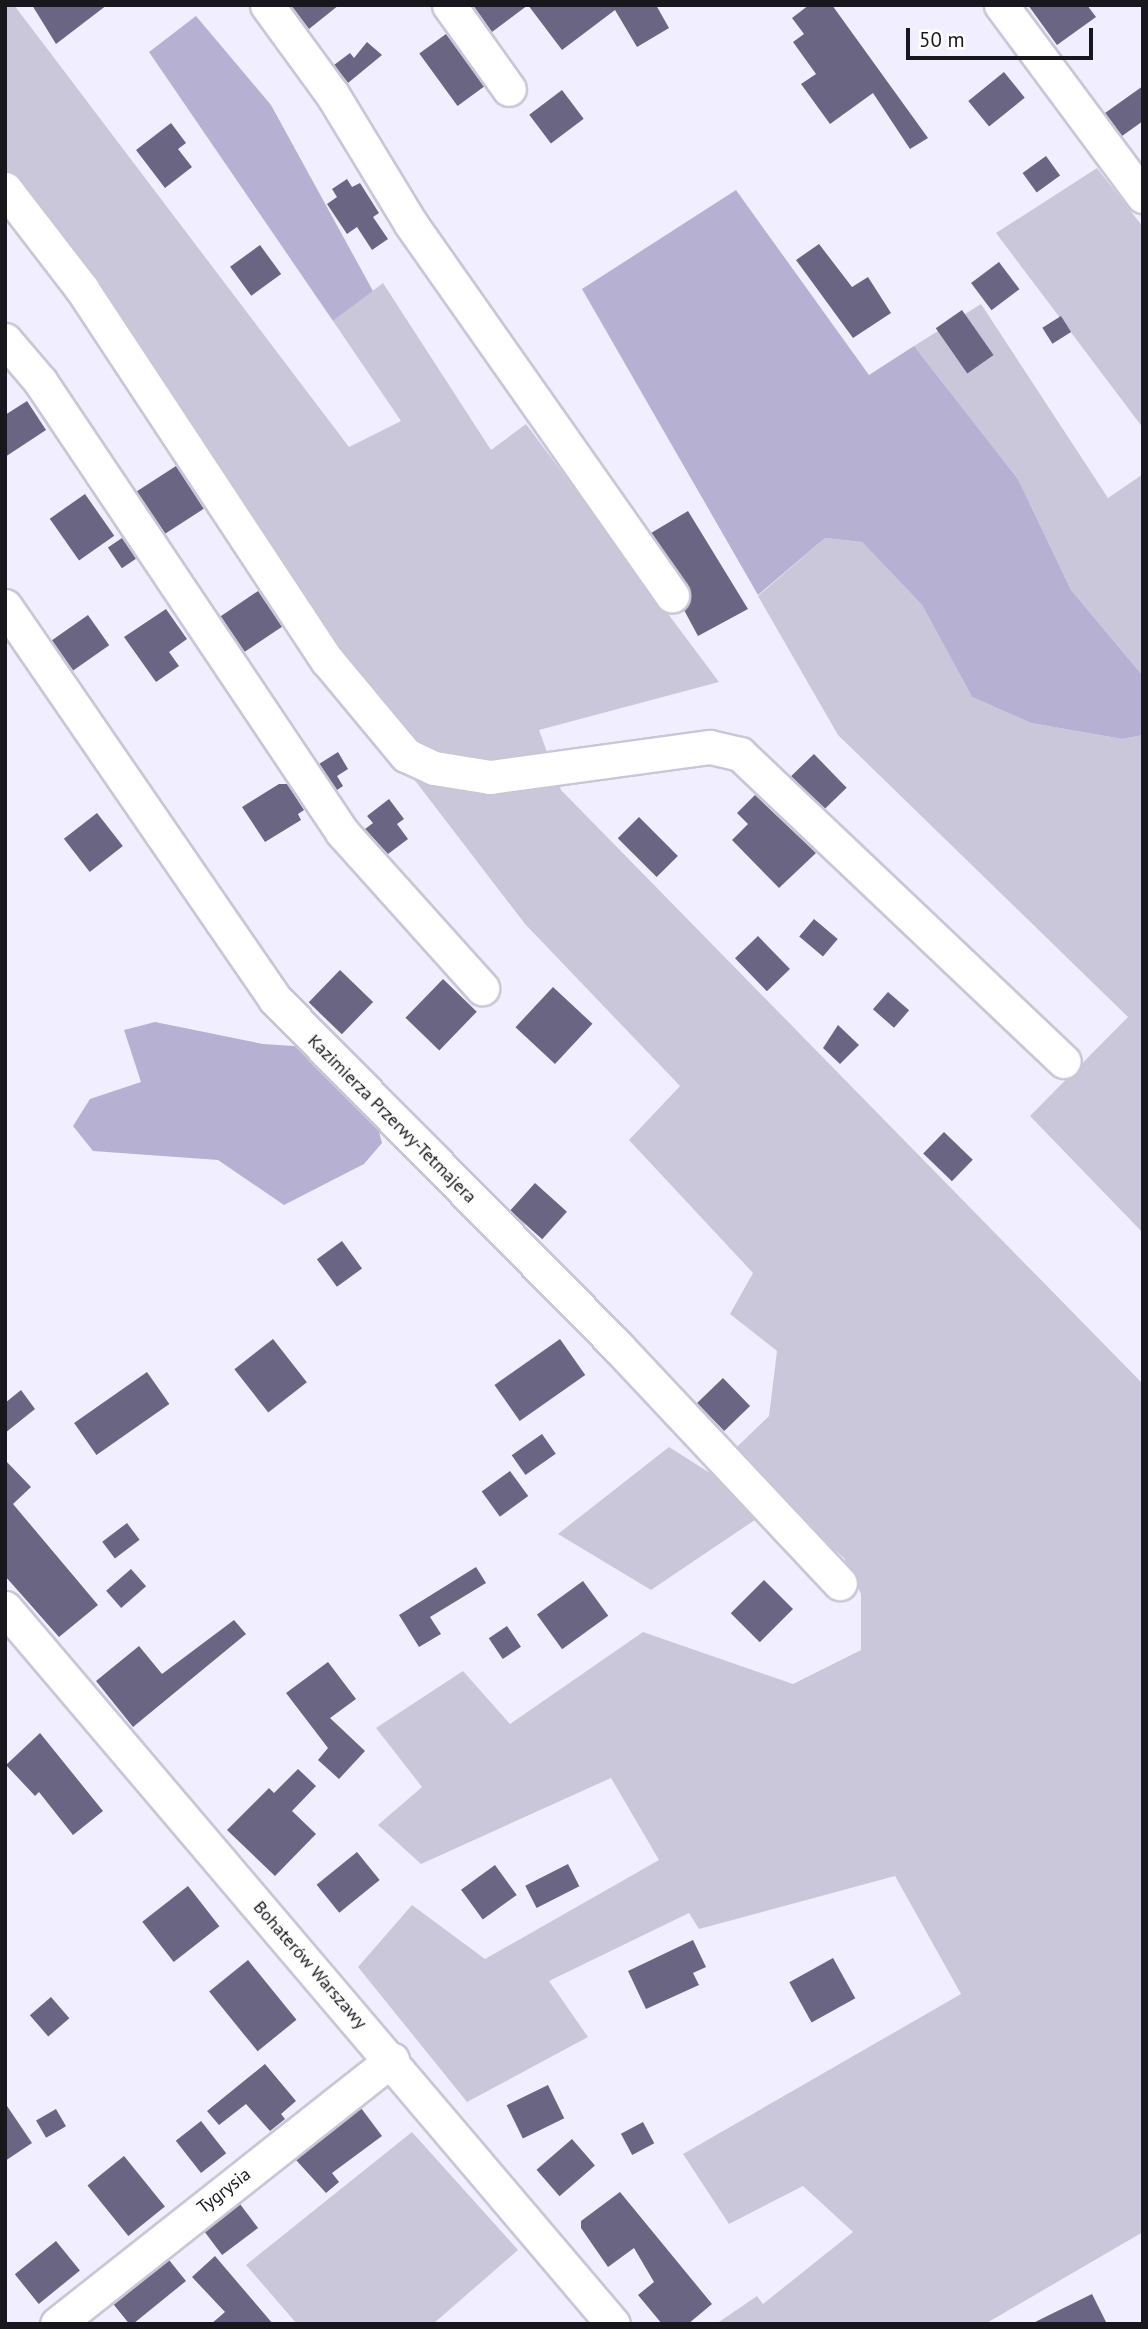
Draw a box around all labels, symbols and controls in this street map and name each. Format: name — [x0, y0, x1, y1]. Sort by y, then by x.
scale bar — [910, 14, 1097, 58]
text: 50 m — [919, 26, 965, 53]
street label: Kazimierza Przerwy-Tetmajera — [303, 1030, 481, 1208]
street label: Bohaterów Warszawy — [248, 1896, 372, 2034]
street label: Tygrysia — [193, 2164, 255, 2218]

